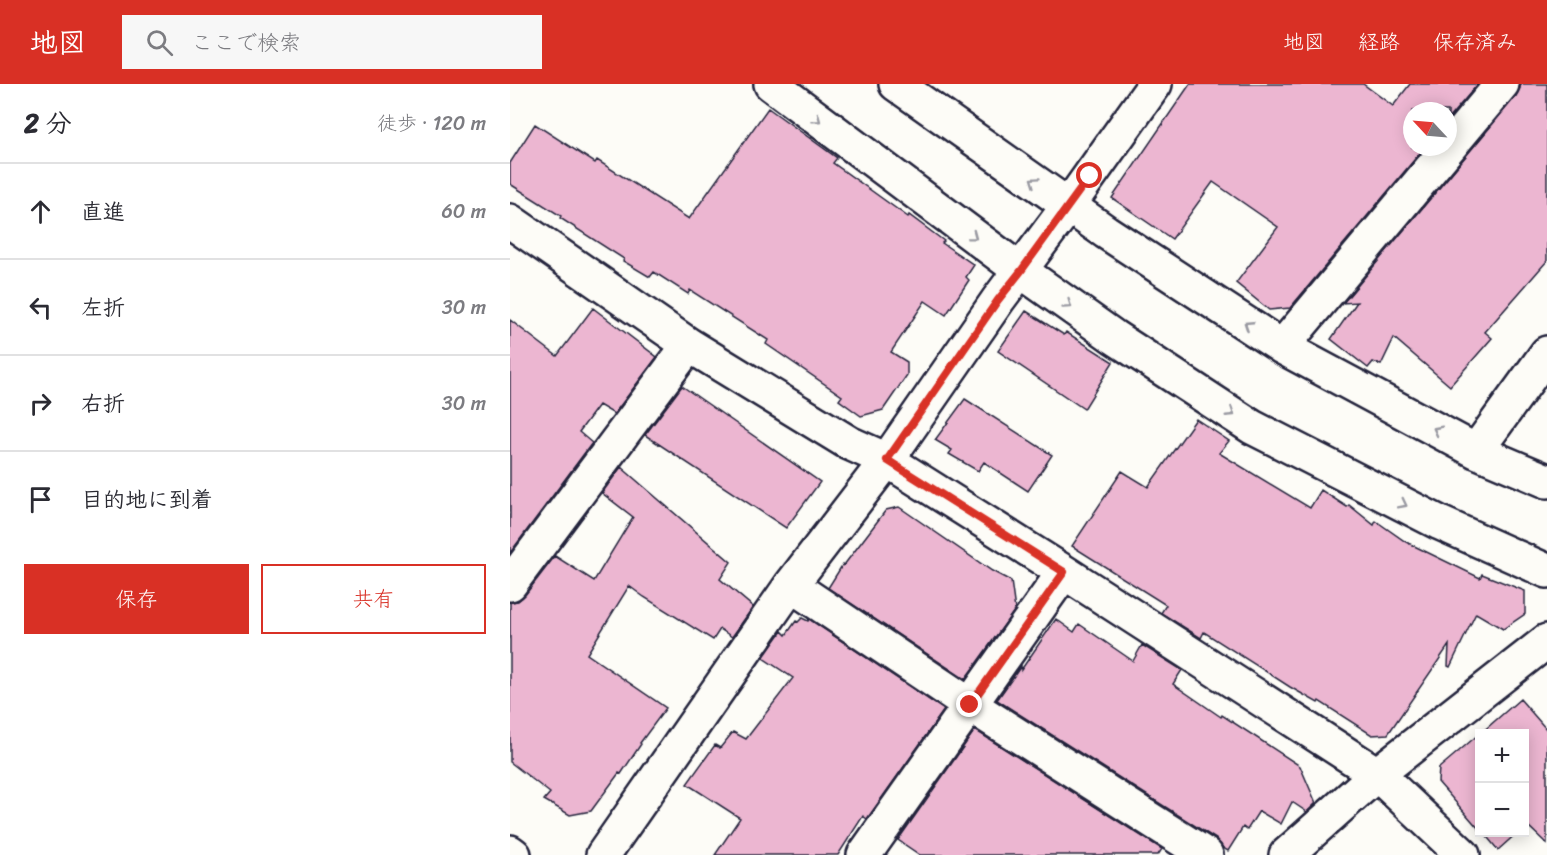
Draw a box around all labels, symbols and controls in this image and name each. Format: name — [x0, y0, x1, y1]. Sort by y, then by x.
search box — [122, 15, 542, 69]
text: 地図 — [30, 18, 86, 67]
text: ここで検索 — [191, 23, 301, 62]
text: 地図 — [1283, 23, 1325, 61]
text: 経路 — [1358, 23, 1400, 61]
text: 保存済み — [1433, 23, 1517, 61]
icon: search — [143, 26, 176, 59]
text: 2 分 — [24, 100, 72, 146]
north arrow — [1403, 102, 1457, 156]
text: 徒歩 · 120 m — [377, 106, 486, 141]
one-way arrow — [811, 112, 822, 123]
route start — [1076, 162, 1102, 188]
one-way arrow — [1030, 177, 1041, 188]
text: 直進 — [81, 192, 125, 231]
text: 60 m — [441, 194, 486, 229]
icon: ahead — [24, 195, 57, 228]
one-way arrow — [967, 229, 978, 240]
text: 左折 — [81, 288, 125, 327]
text: 30 m — [442, 290, 486, 325]
icon: left — [24, 291, 57, 324]
one-way arrow — [1062, 298, 1073, 309]
one-way arrow — [1244, 321, 1255, 332]
text: 右折 — [81, 384, 125, 423]
text: 30 m — [442, 386, 486, 421]
icon: right — [24, 387, 57, 420]
one-way arrow — [1224, 406, 1235, 417]
one-way arrow — [1433, 426, 1443, 437]
text: 目的地に到着 — [81, 480, 213, 519]
icon: arrive — [24, 483, 57, 516]
one-way arrow — [1396, 497, 1407, 509]
button: 保存 — [24, 564, 249, 634]
button: 共有 — [261, 564, 486, 634]
route end — [956, 691, 982, 717]
map controls — [1475, 729, 1529, 837]
button: + — [1475, 729, 1529, 783]
button: − — [1475, 783, 1529, 837]

